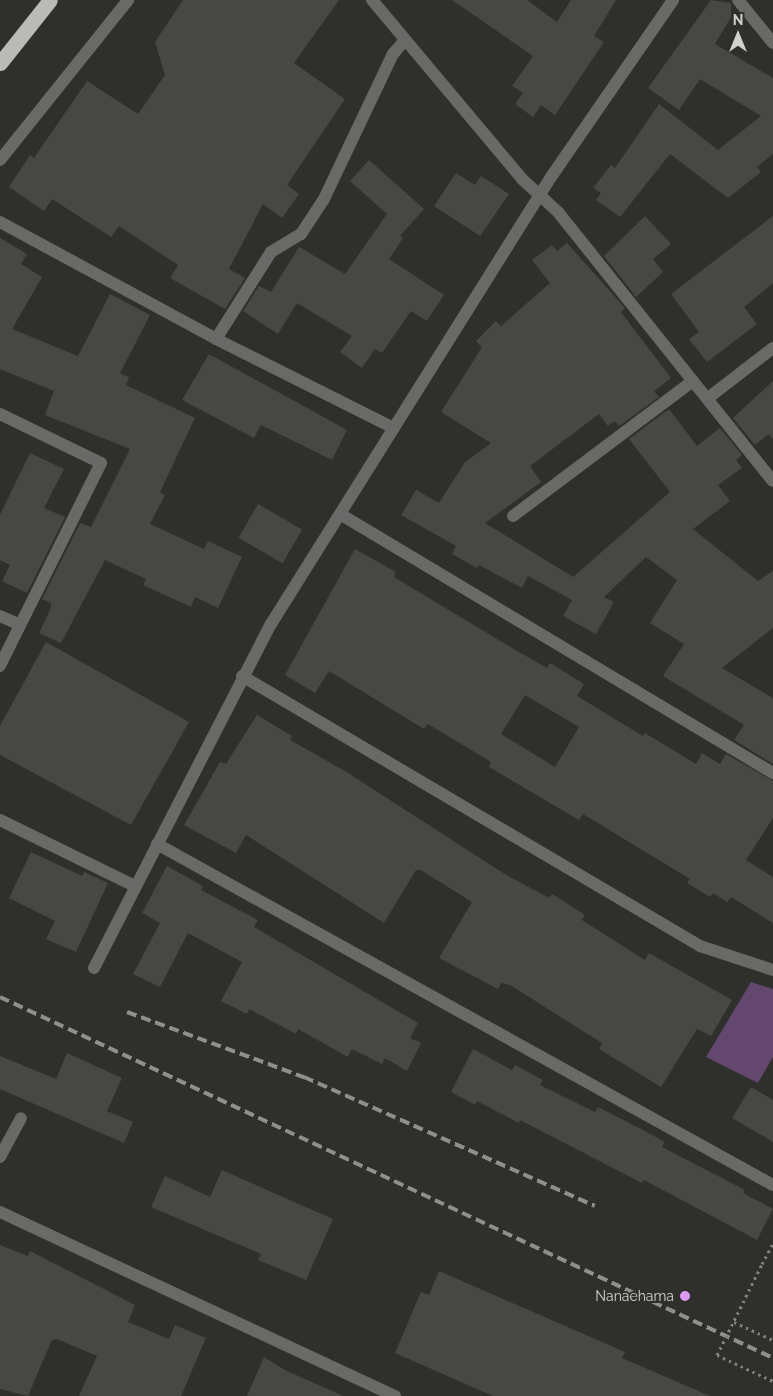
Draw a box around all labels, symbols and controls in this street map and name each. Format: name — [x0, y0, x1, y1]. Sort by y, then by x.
north arrow — [713, 10, 763, 60]
text: N — [733, 12, 743, 28]
place label: Nanaehama — [595, 1288, 674, 1304]
marker: Nanaehama — [678, 1289, 692, 1303]

